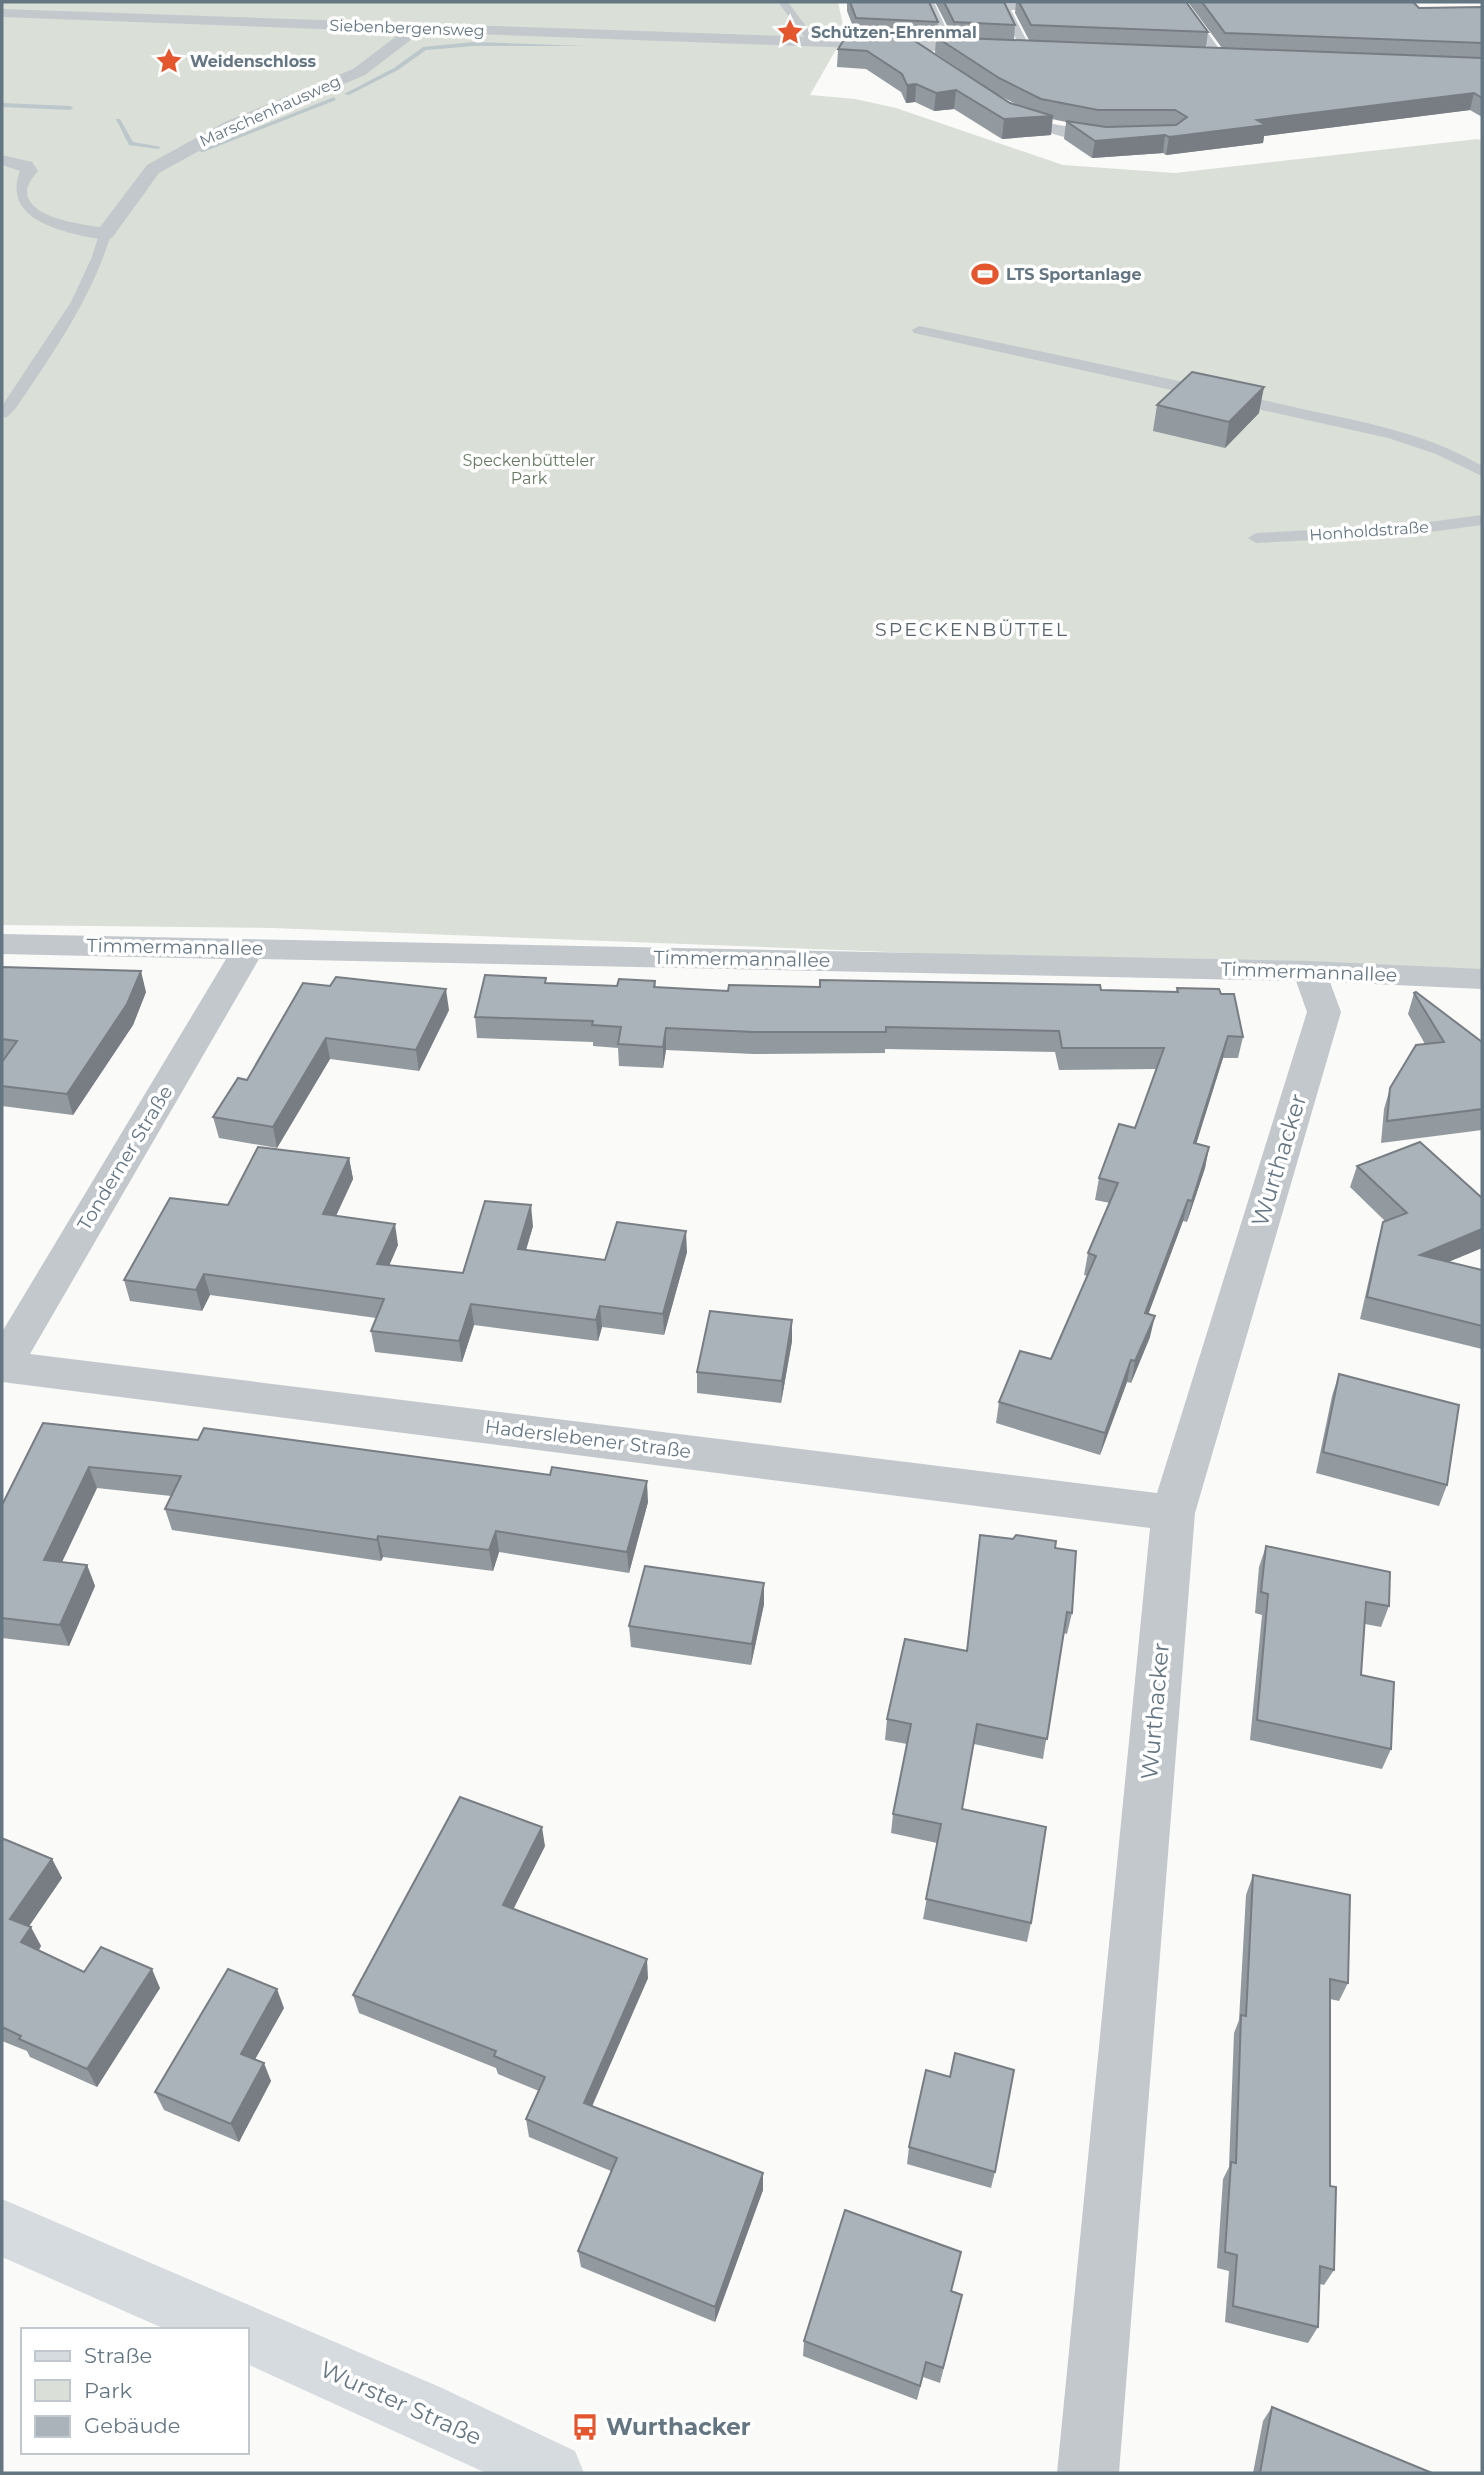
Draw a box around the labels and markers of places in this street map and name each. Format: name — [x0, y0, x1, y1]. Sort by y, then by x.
place icon: Schützen-Ehrenmal — [775, 17, 805, 47]
place label: Schützen-Ehrenmal — [811, 23, 977, 42]
place icon: Weidenschloss — [154, 46, 184, 76]
place label: Weidenschloss — [190, 52, 317, 71]
sports icon: LTS Sportanlage — [970, 259, 1000, 289]
place label: LTS Sportanlage — [1006, 265, 1142, 284]
bus stop icon: Wurthacker — [570, 2412, 600, 2442]
place label: Wurthacker — [606, 2413, 751, 2441]

